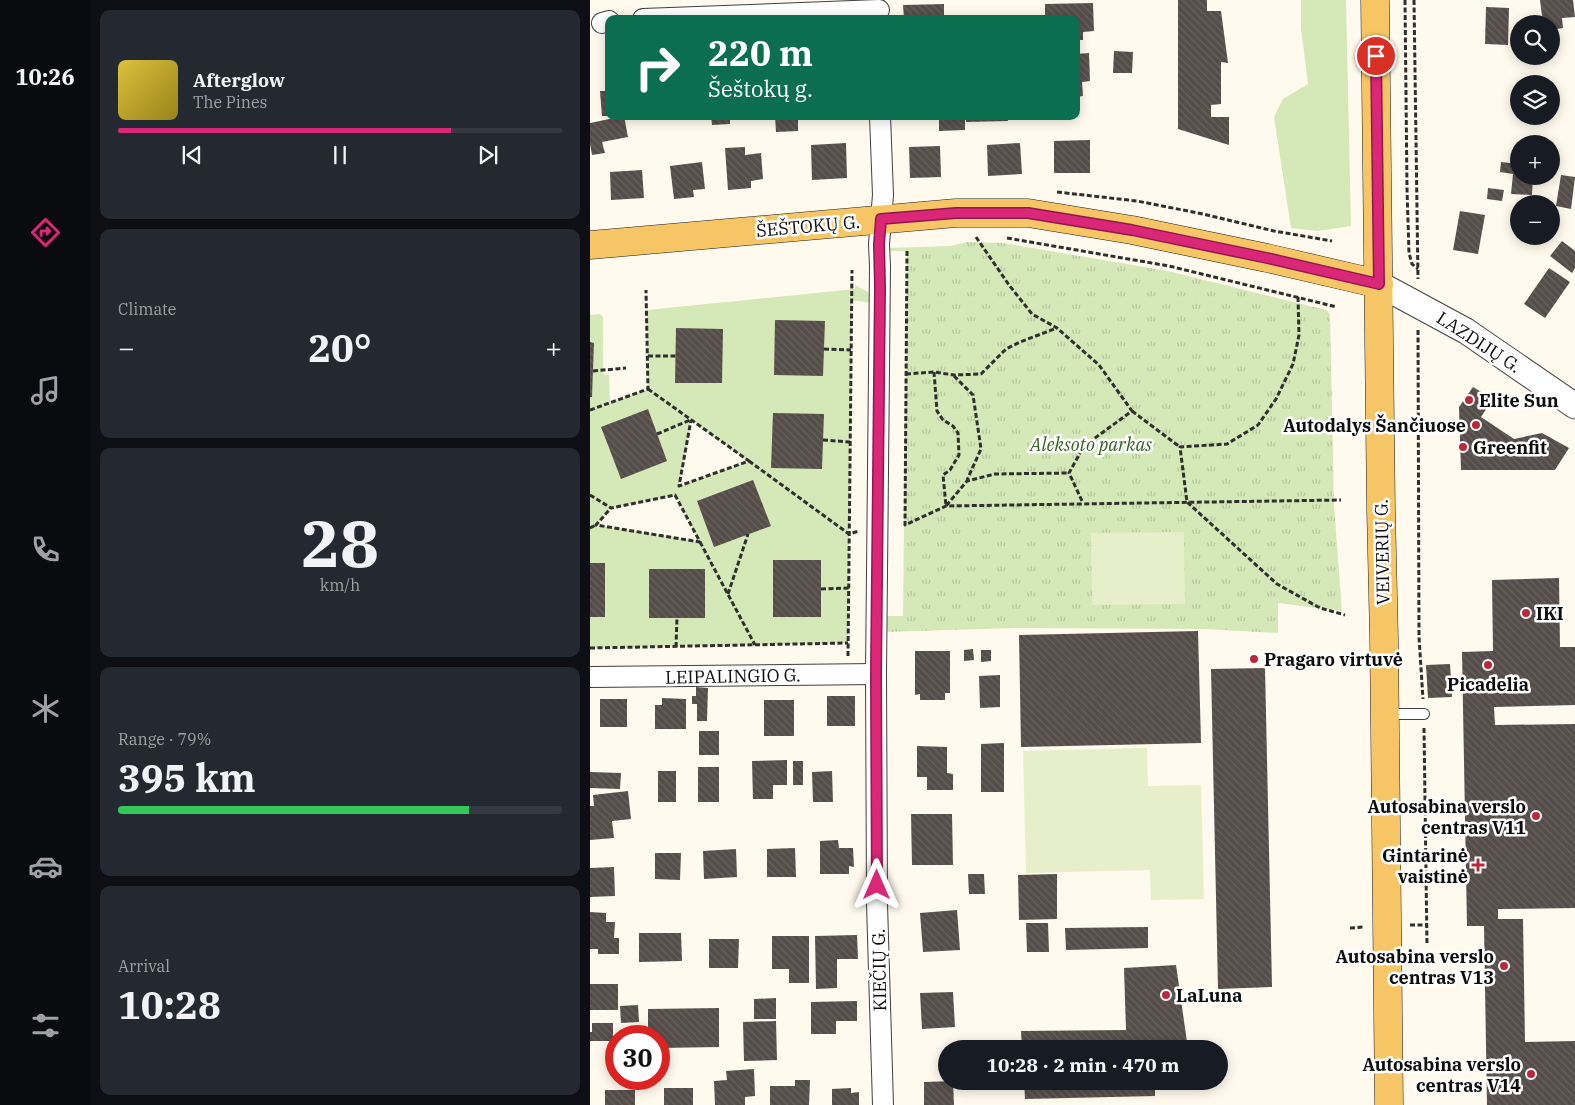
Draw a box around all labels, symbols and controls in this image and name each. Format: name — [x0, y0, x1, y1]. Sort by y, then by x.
map controls — [1510, 15, 1560, 245]
button: search — [1510, 15, 1560, 65]
text: 220 m — [708, 30, 813, 76]
icon: right — [625, 35, 690, 100]
pin — [1355, 35, 1397, 77]
icon: arrive — [1362, 42, 1390, 70]
text: 10:26 — [15, 62, 75, 91]
text: Afterglow — [193, 68, 285, 92]
text: Šeštokų g. — [708, 74, 813, 103]
button: layers — [1510, 75, 1560, 125]
text: The Pines — [193, 92, 267, 112]
button: + — [1510, 135, 1560, 185]
icon: previous — [178, 141, 206, 169]
icon: pause — [326, 141, 354, 169]
icon: next — [474, 141, 502, 169]
button: − — [1510, 195, 1560, 245]
street label: ŠEŠTOKŲ G. — [755, 209, 861, 242]
icon: directions — [28, 215, 63, 250]
text: Climate — [118, 299, 176, 319]
street label: LAZDIJŲ G. — [1432, 306, 1526, 378]
text: 20° — [308, 323, 372, 372]
text: − — [118, 329, 135, 366]
text: + — [545, 329, 562, 366]
icon: music — [28, 373, 63, 408]
place label: Elite Sun — [1479, 389, 1559, 412]
marker: Elite Sun — [1463, 394, 1475, 406]
place label: Autodalys Šančiuose — [1283, 414, 1466, 437]
marker: Autodalys Šančiuose — [1470, 419, 1482, 431]
park label: Aleksoto parkas — [1029, 433, 1152, 456]
place label: Greenfit — [1473, 436, 1547, 459]
marker: Greenfit — [1457, 441, 1469, 453]
street label: VEIVERIŲ G. — [1370, 499, 1394, 605]
text: 28 — [301, 500, 379, 585]
icon: phone — [28, 532, 63, 567]
text: km/h — [320, 575, 360, 595]
place label: IKI — [1536, 602, 1564, 625]
marker: IKI — [1520, 607, 1532, 619]
place label: Pragaro virtuvė — [1264, 648, 1403, 671]
marker: Pragaro virtuvė — [1248, 653, 1260, 665]
marker: Picadelia — [1482, 659, 1494, 671]
street label: LEIPALINGIO G. — [665, 663, 801, 689]
place label: Picadelia — [1447, 673, 1529, 696]
icon: climate — [28, 691, 63, 726]
text: Range · 79% — [118, 729, 211, 749]
text: 395 km — [118, 753, 256, 802]
place label: Autosabina verslo centras V11 — [1367, 795, 1526, 839]
marker: Autosabina verslo centras V11 — [1530, 810, 1542, 822]
place label: Gintarinė vaistinė — [1382, 844, 1468, 888]
icon: car — [28, 849, 63, 884]
position arrow — [850, 858, 902, 910]
marker: Gintarinė vaistinė — [1472, 859, 1484, 871]
street label: KIEČIŲ G. — [866, 928, 891, 1012]
place label: Autosabina verslo centras V13 — [1335, 945, 1494, 989]
text: Arrival — [118, 956, 170, 976]
marker: Autosabina verslo centras V13 — [1498, 960, 1510, 972]
text: 10:28 — [118, 980, 221, 1029]
place label: LaLuna — [1176, 984, 1243, 1007]
marker: LaLuna — [1160, 989, 1172, 1001]
icon: filters — [28, 1008, 63, 1043]
speed limit sign: 30 — [605, 1025, 670, 1090]
text: 10:28 · 2 min · 470 m — [987, 1053, 1179, 1077]
place label: Autosabina verslo centras V14 — [1362, 1053, 1521, 1097]
marker: Autosabina verslo centras V14 — [1525, 1068, 1537, 1080]

